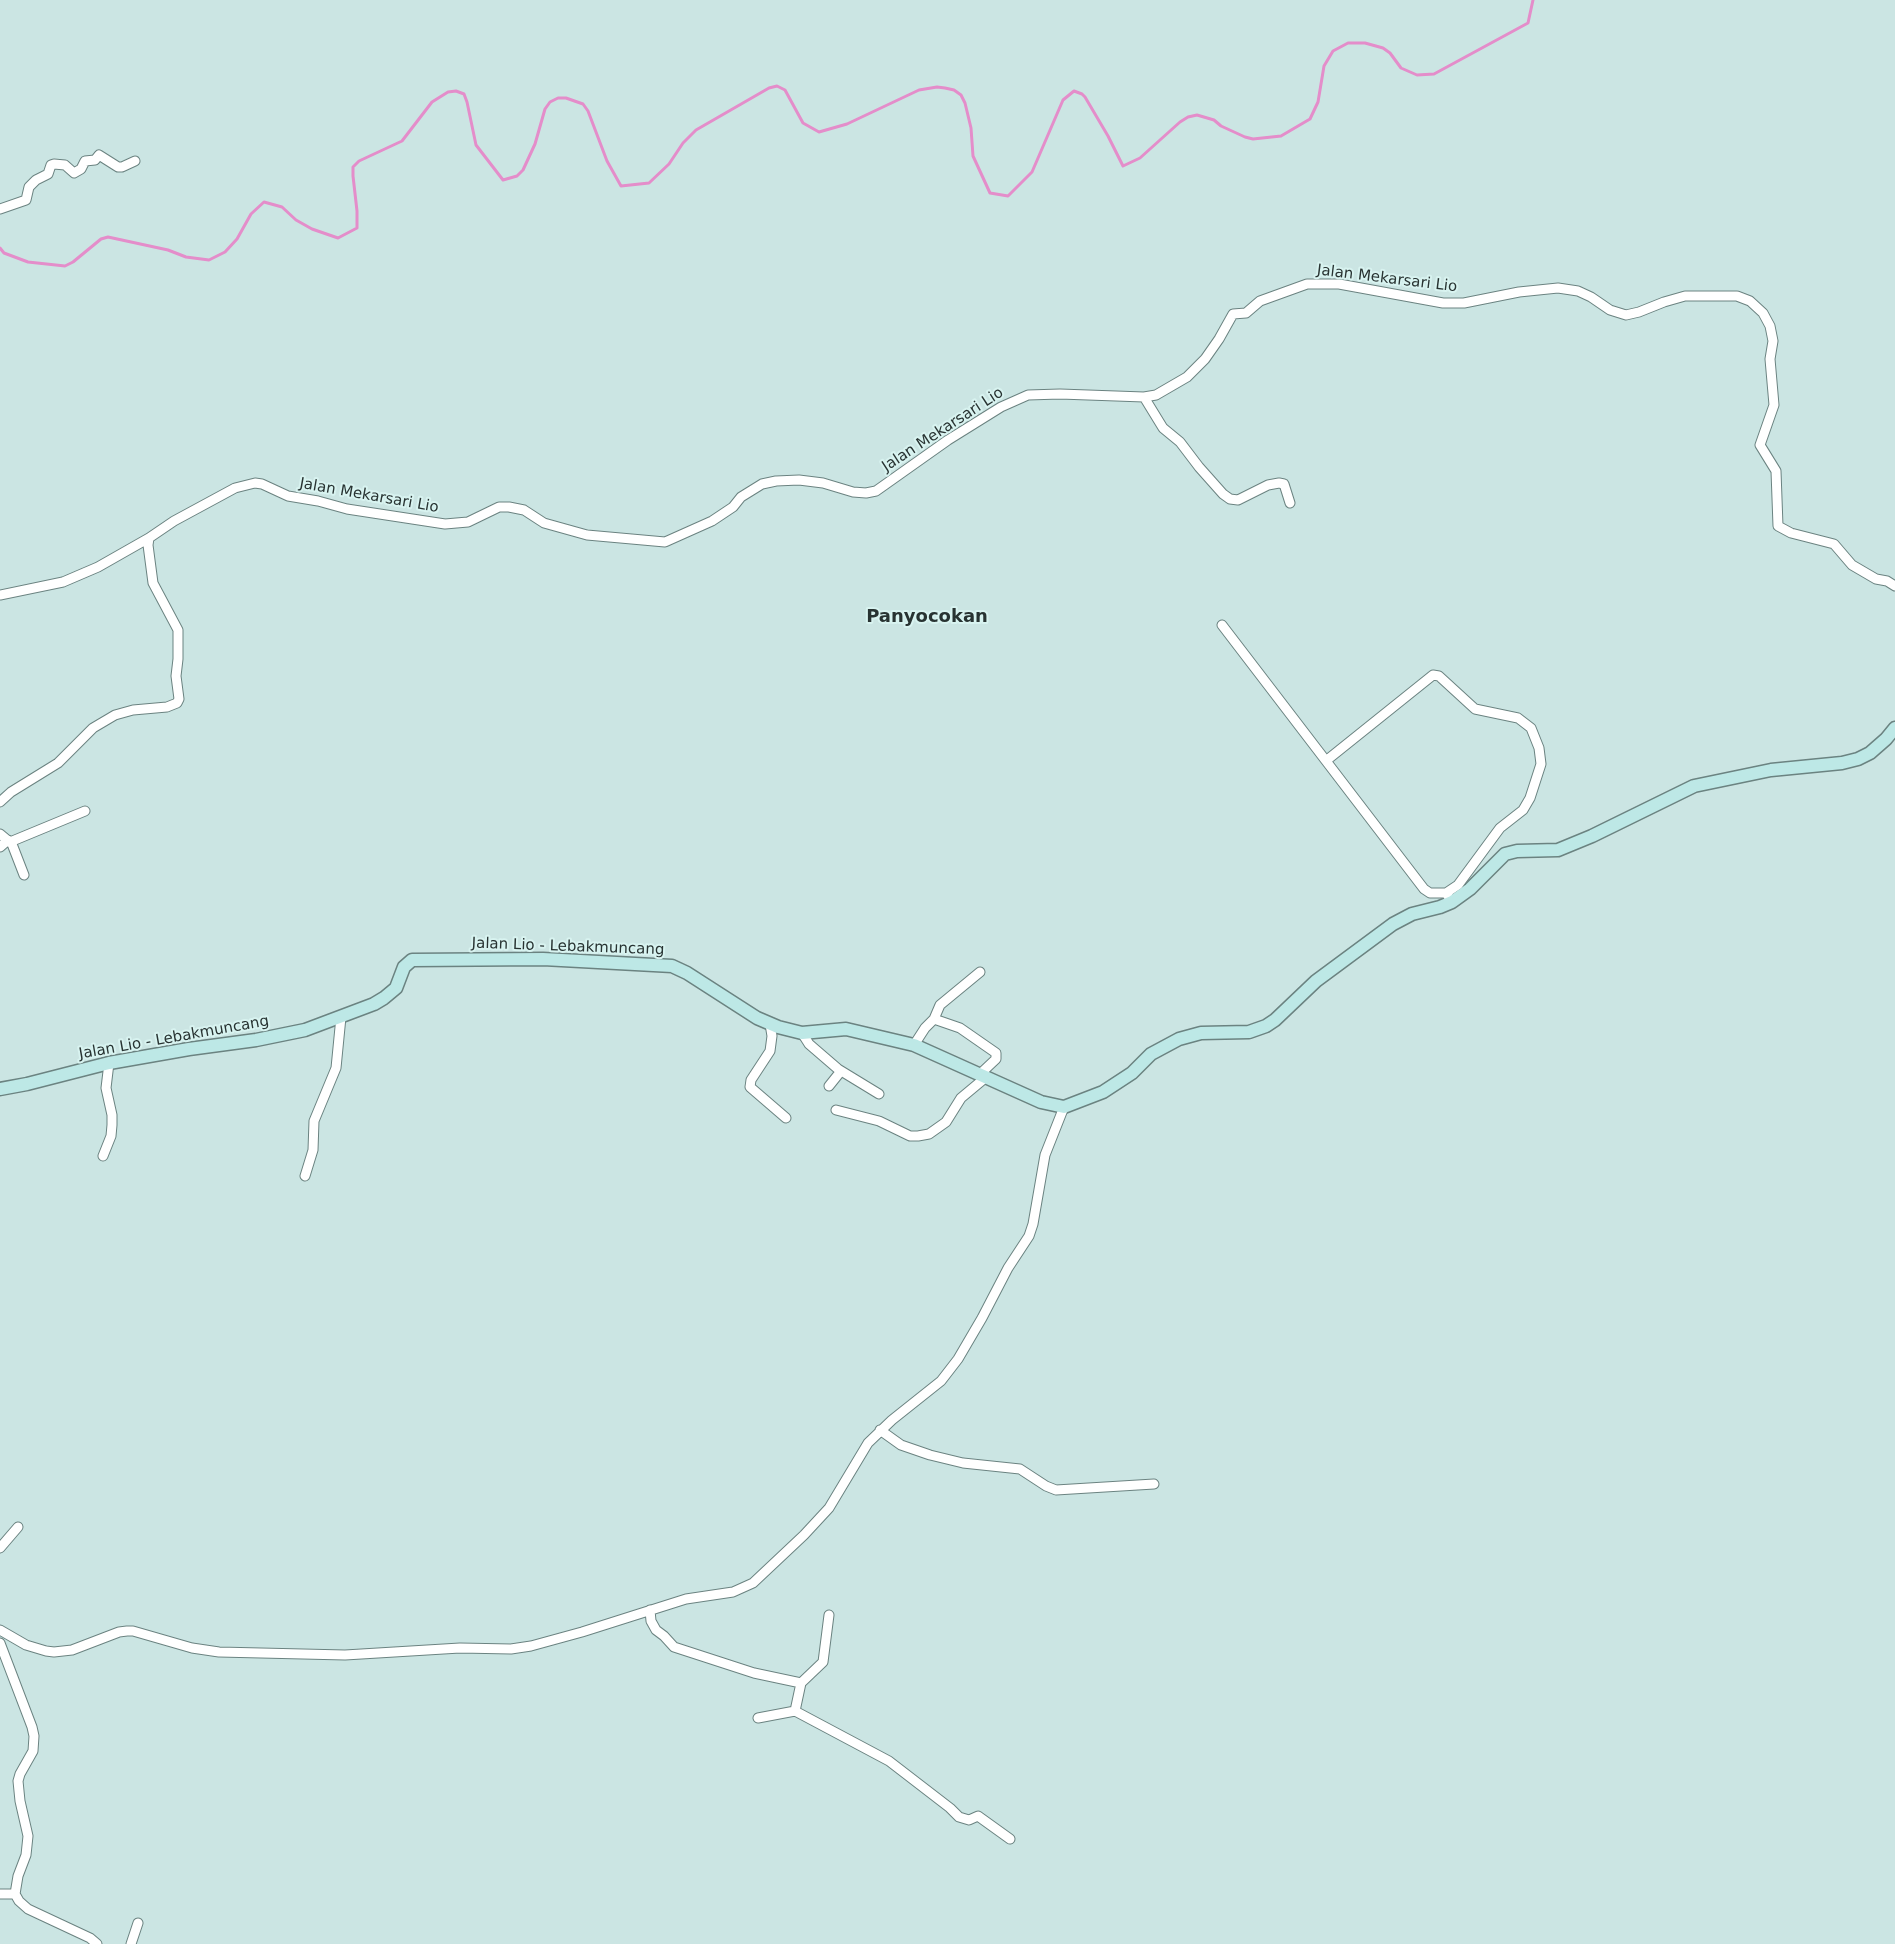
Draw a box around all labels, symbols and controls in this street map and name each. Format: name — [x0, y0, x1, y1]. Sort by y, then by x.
street label: Jalan Mekarsari Lio — [1316, 261, 1458, 297]
street label: Jalan Mekarsari Lio — [879, 384, 1007, 476]
street label: Jalan Mekarsari Lio — [298, 475, 440, 517]
district label: Panyocokan — [866, 606, 988, 628]
street label: Jalan Lio - Lebakmuncang — [471, 935, 665, 959]
street label: Jalan Lio - Lebakmuncang — [78, 1012, 270, 1064]

